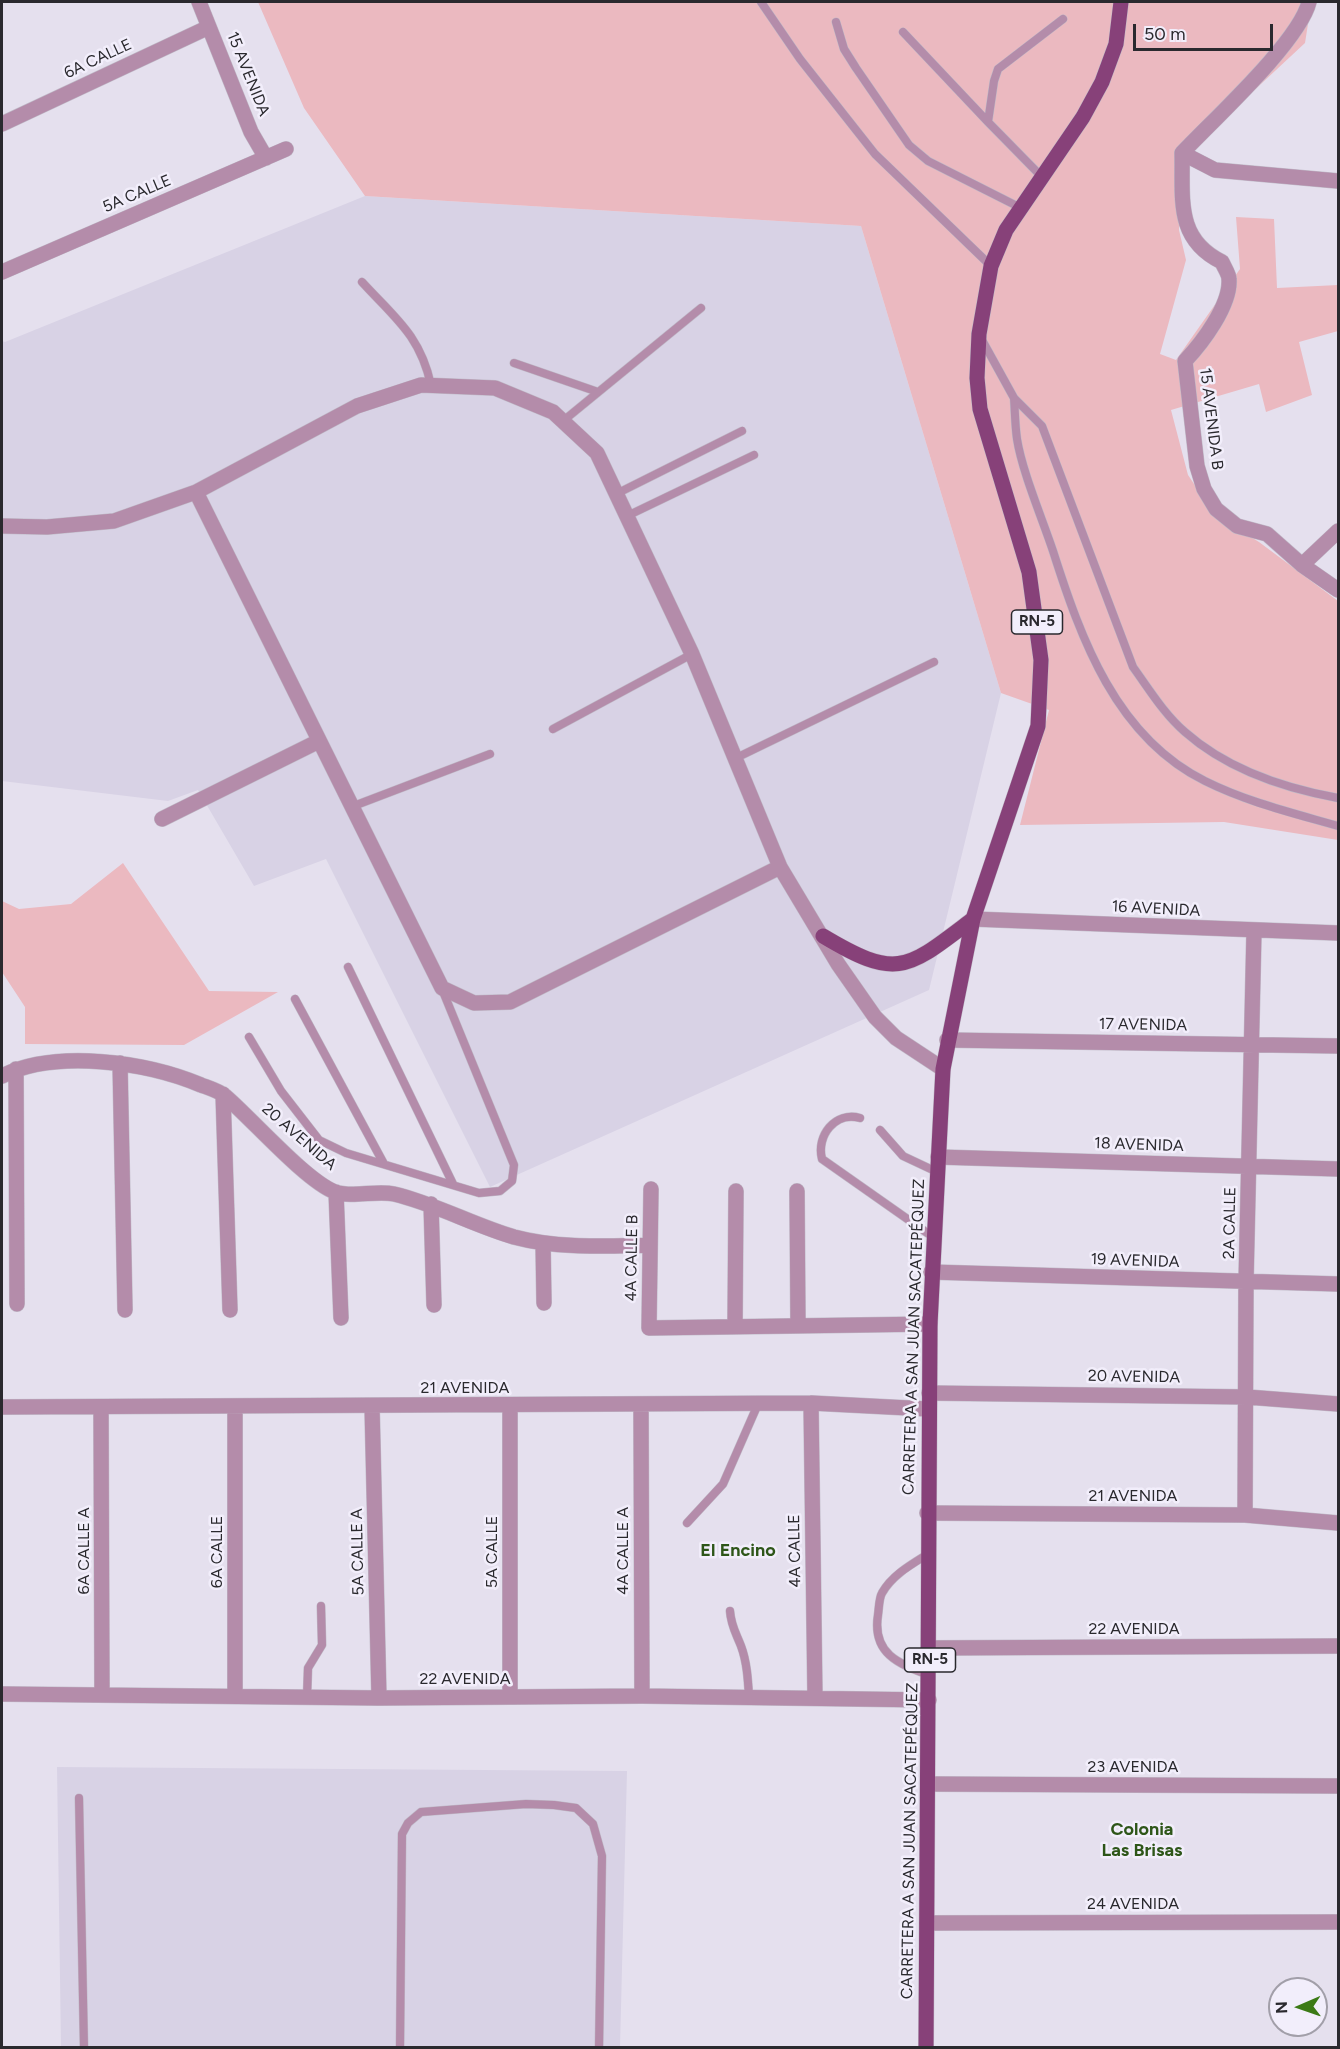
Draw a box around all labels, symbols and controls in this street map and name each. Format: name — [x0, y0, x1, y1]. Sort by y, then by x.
scale bar — [1136, 12, 1276, 50]
text: 50 m — [1144, 23, 1186, 45]
street label: 15 AVENIDA — [222, 29, 274, 119]
street label: 6A CALLE — [61, 35, 135, 83]
street label: 5A CALLE — [100, 171, 174, 217]
street label: 15 AVENIDA B — [1195, 367, 1227, 471]
road number: RN-5 — [1012, 610, 1062, 634]
street label: 16 AVENIDA — [1111, 897, 1201, 921]
street label: 17 AVENIDA — [1099, 1015, 1187, 1035]
street label: 20 AVENIDA — [258, 1099, 340, 1175]
street label: 18 AVENIDA — [1094, 1134, 1184, 1156]
street label: CARRETERA A SAN JUAN SACATEPÉQUEZ — [899, 1179, 929, 1495]
street label: 2A CALLE — [1220, 1187, 1240, 1259]
street label: 4A CALLE B — [622, 1214, 642, 1302]
street label: 19 AVENIDA — [1090, 1250, 1180, 1272]
street label: 20 AVENIDA — [1088, 1367, 1180, 1387]
street label: 21 AVENIDA — [421, 1378, 509, 1398]
street label: 21 AVENIDA — [1089, 1486, 1177, 1506]
street label: 6A CALLE A — [74, 1507, 94, 1595]
street label: 4A CALLE A — [613, 1507, 633, 1595]
street label: 5A CALLE A — [348, 1508, 368, 1596]
street label: 4A CALLE — [785, 1514, 805, 1588]
street label: 6A CALLE — [207, 1516, 227, 1588]
street label: 5A CALLE — [482, 1516, 502, 1588]
district label: El Encino — [700, 1540, 776, 1562]
street label: 22 AVENIDA — [1088, 1619, 1180, 1639]
road number: RN-5 — [904, 1648, 956, 1672]
street label: 22 AVENIDA — [419, 1669, 511, 1689]
street label: CARRETERA A SAN JUAN SACATEPÉQUEZ — [898, 1683, 922, 1999]
street label: 23 AVENIDA — [1088, 1757, 1178, 1777]
district label: Colonia Las Brisas — [1102, 1819, 1182, 1862]
street label: 24 AVENIDA — [1087, 1894, 1179, 1914]
north arrow — [1268, 1977, 1328, 2037]
text: N — [1272, 2001, 1291, 2014]

